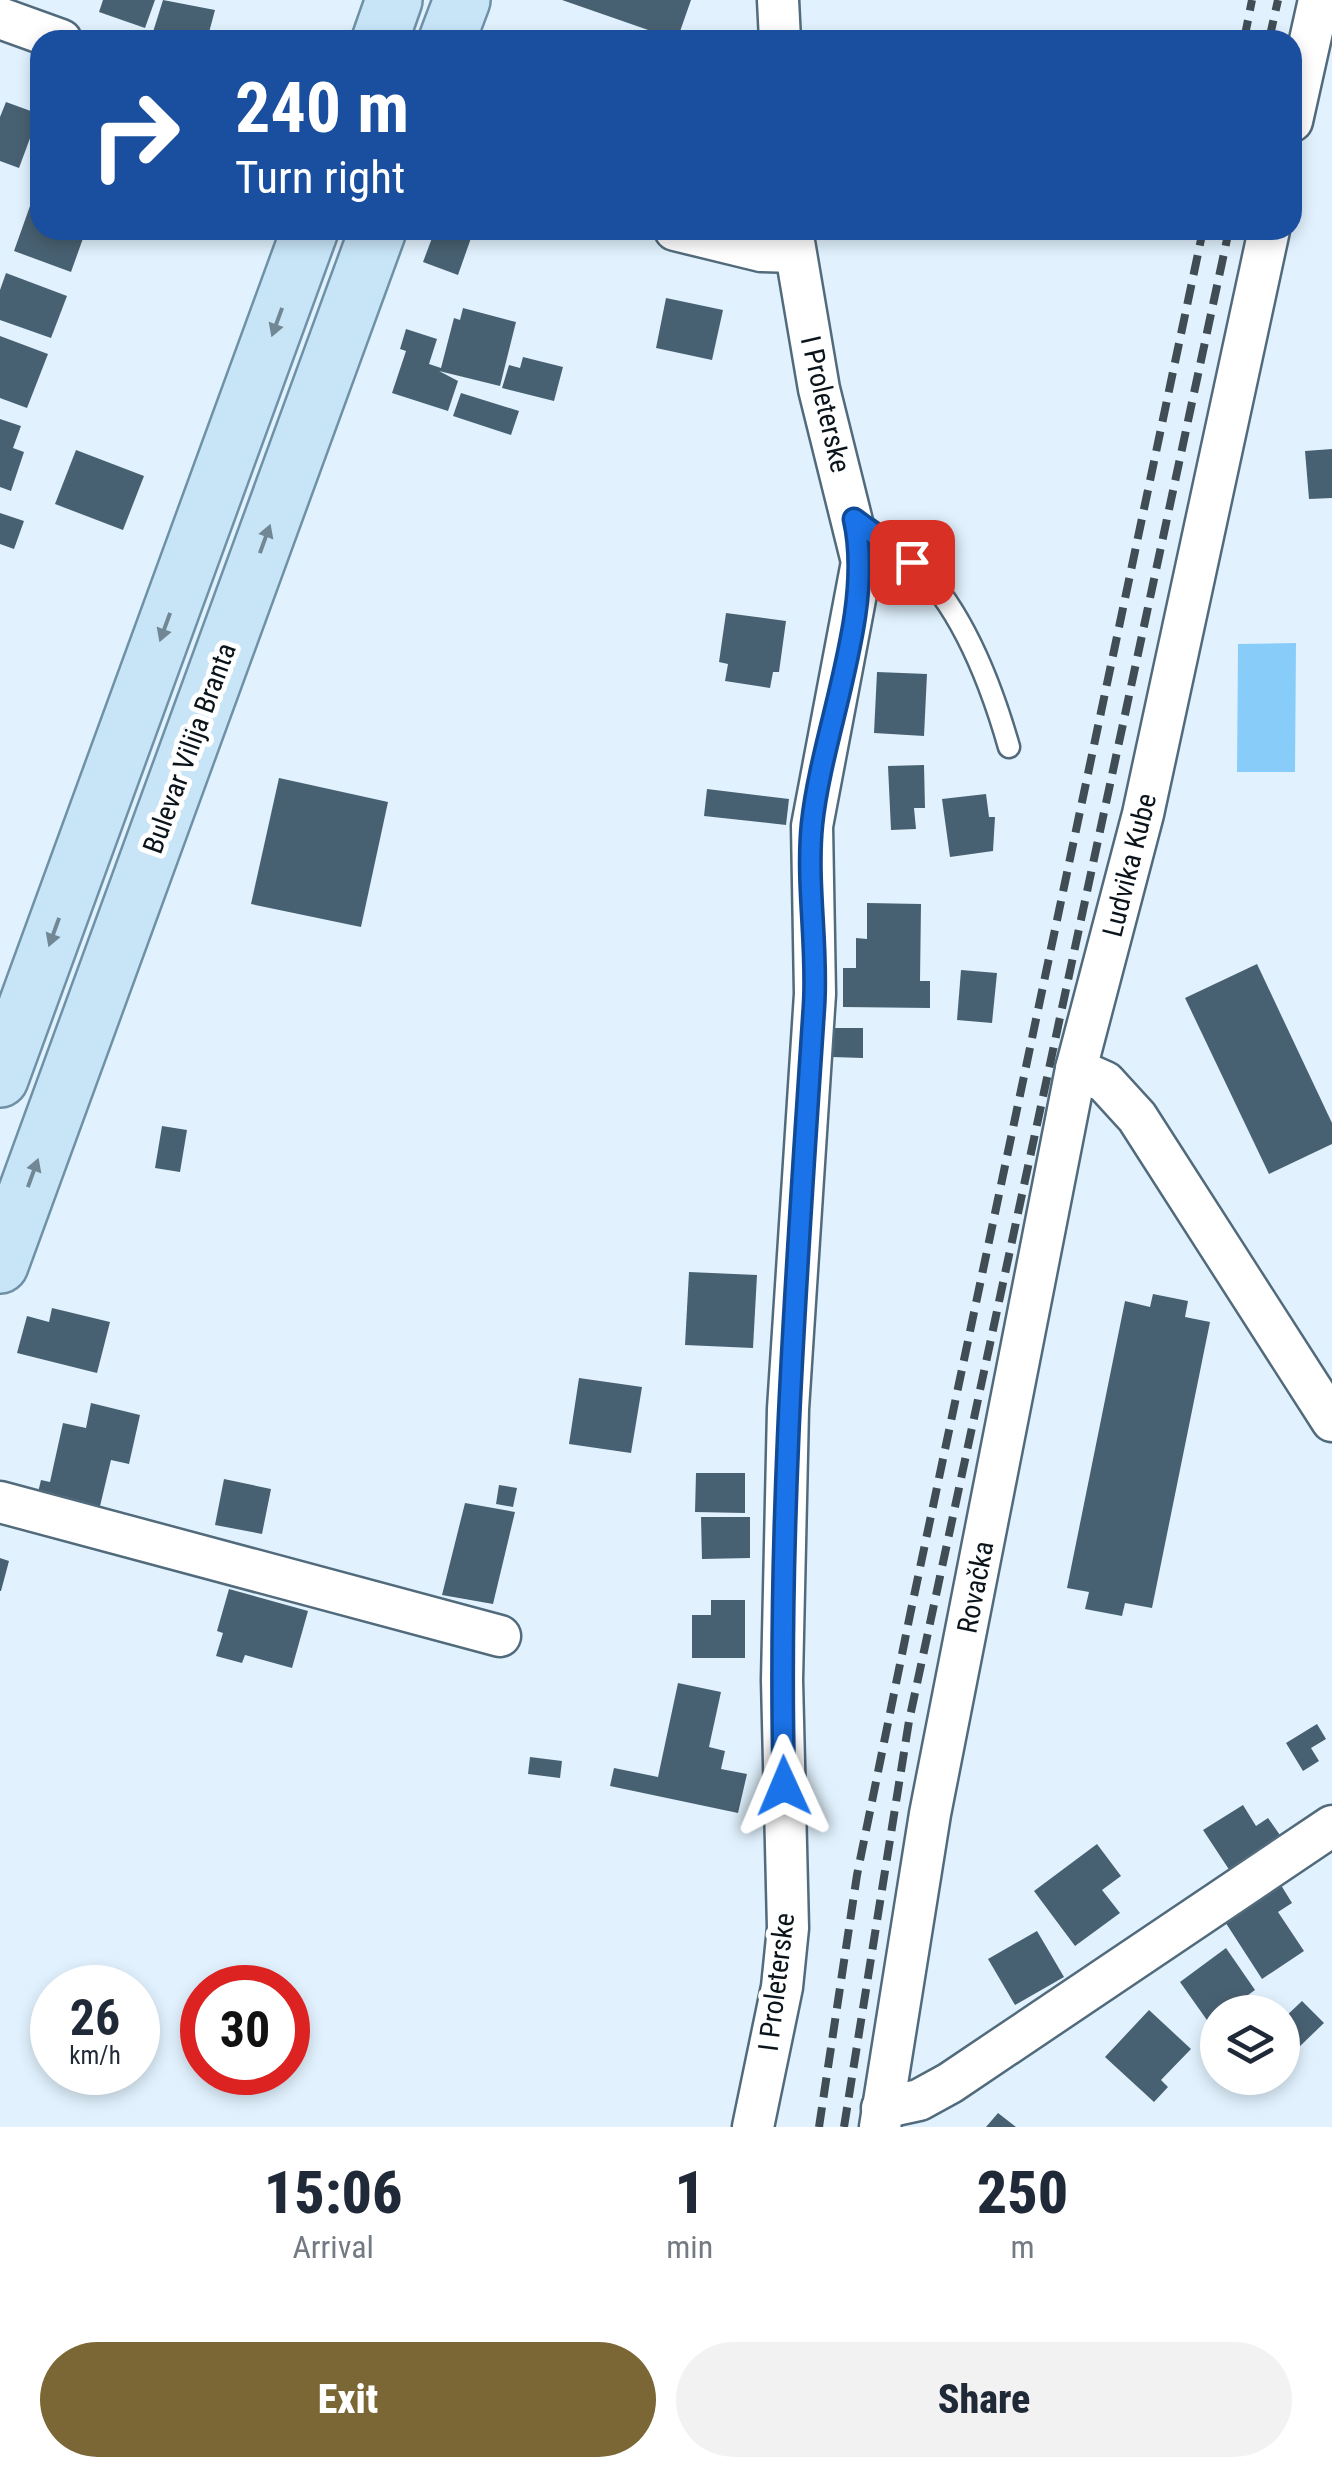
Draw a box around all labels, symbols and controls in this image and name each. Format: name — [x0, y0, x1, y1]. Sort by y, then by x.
text: 240 m — [235, 67, 409, 149]
icon: right — [70, 70, 200, 200]
text: Turn right — [235, 151, 405, 204]
one-way arrow — [269, 307, 284, 337]
street label: I Proleterske — [794, 333, 857, 476]
pin — [870, 520, 955, 605]
one-way arrow — [258, 523, 273, 553]
icon: arrive — [885, 535, 940, 590]
one-way arrow — [157, 612, 172, 642]
street label: Bulevar Vilija Branta — [136, 639, 243, 858]
street label: Ludvika Kube — [1096, 790, 1163, 940]
one-way arrow — [46, 918, 61, 948]
one-way arrow — [26, 1158, 41, 1188]
street label: Rovačka — [950, 1538, 1001, 1636]
position arrow — [732, 1734, 836, 1838]
street label: I Proleterske — [752, 1911, 801, 2053]
speed limit sign: 30 — [180, 1965, 310, 2095]
text: 26 — [70, 1989, 120, 2047]
map controls — [1200, 1995, 1300, 2095]
button: layers — [1200, 1995, 1300, 2095]
text: km/h — [69, 2041, 121, 2070]
text: 15:06 — [264, 2157, 403, 2228]
text: 1 — [674, 2157, 705, 2228]
text: 250 — [977, 2157, 1068, 2228]
text: Arrival — [292, 2228, 374, 2266]
text: min — [666, 2228, 713, 2266]
text: m — [1011, 2228, 1035, 2266]
button: Exit — [40, 2342, 656, 2457]
button: Share — [676, 2342, 1292, 2457]

